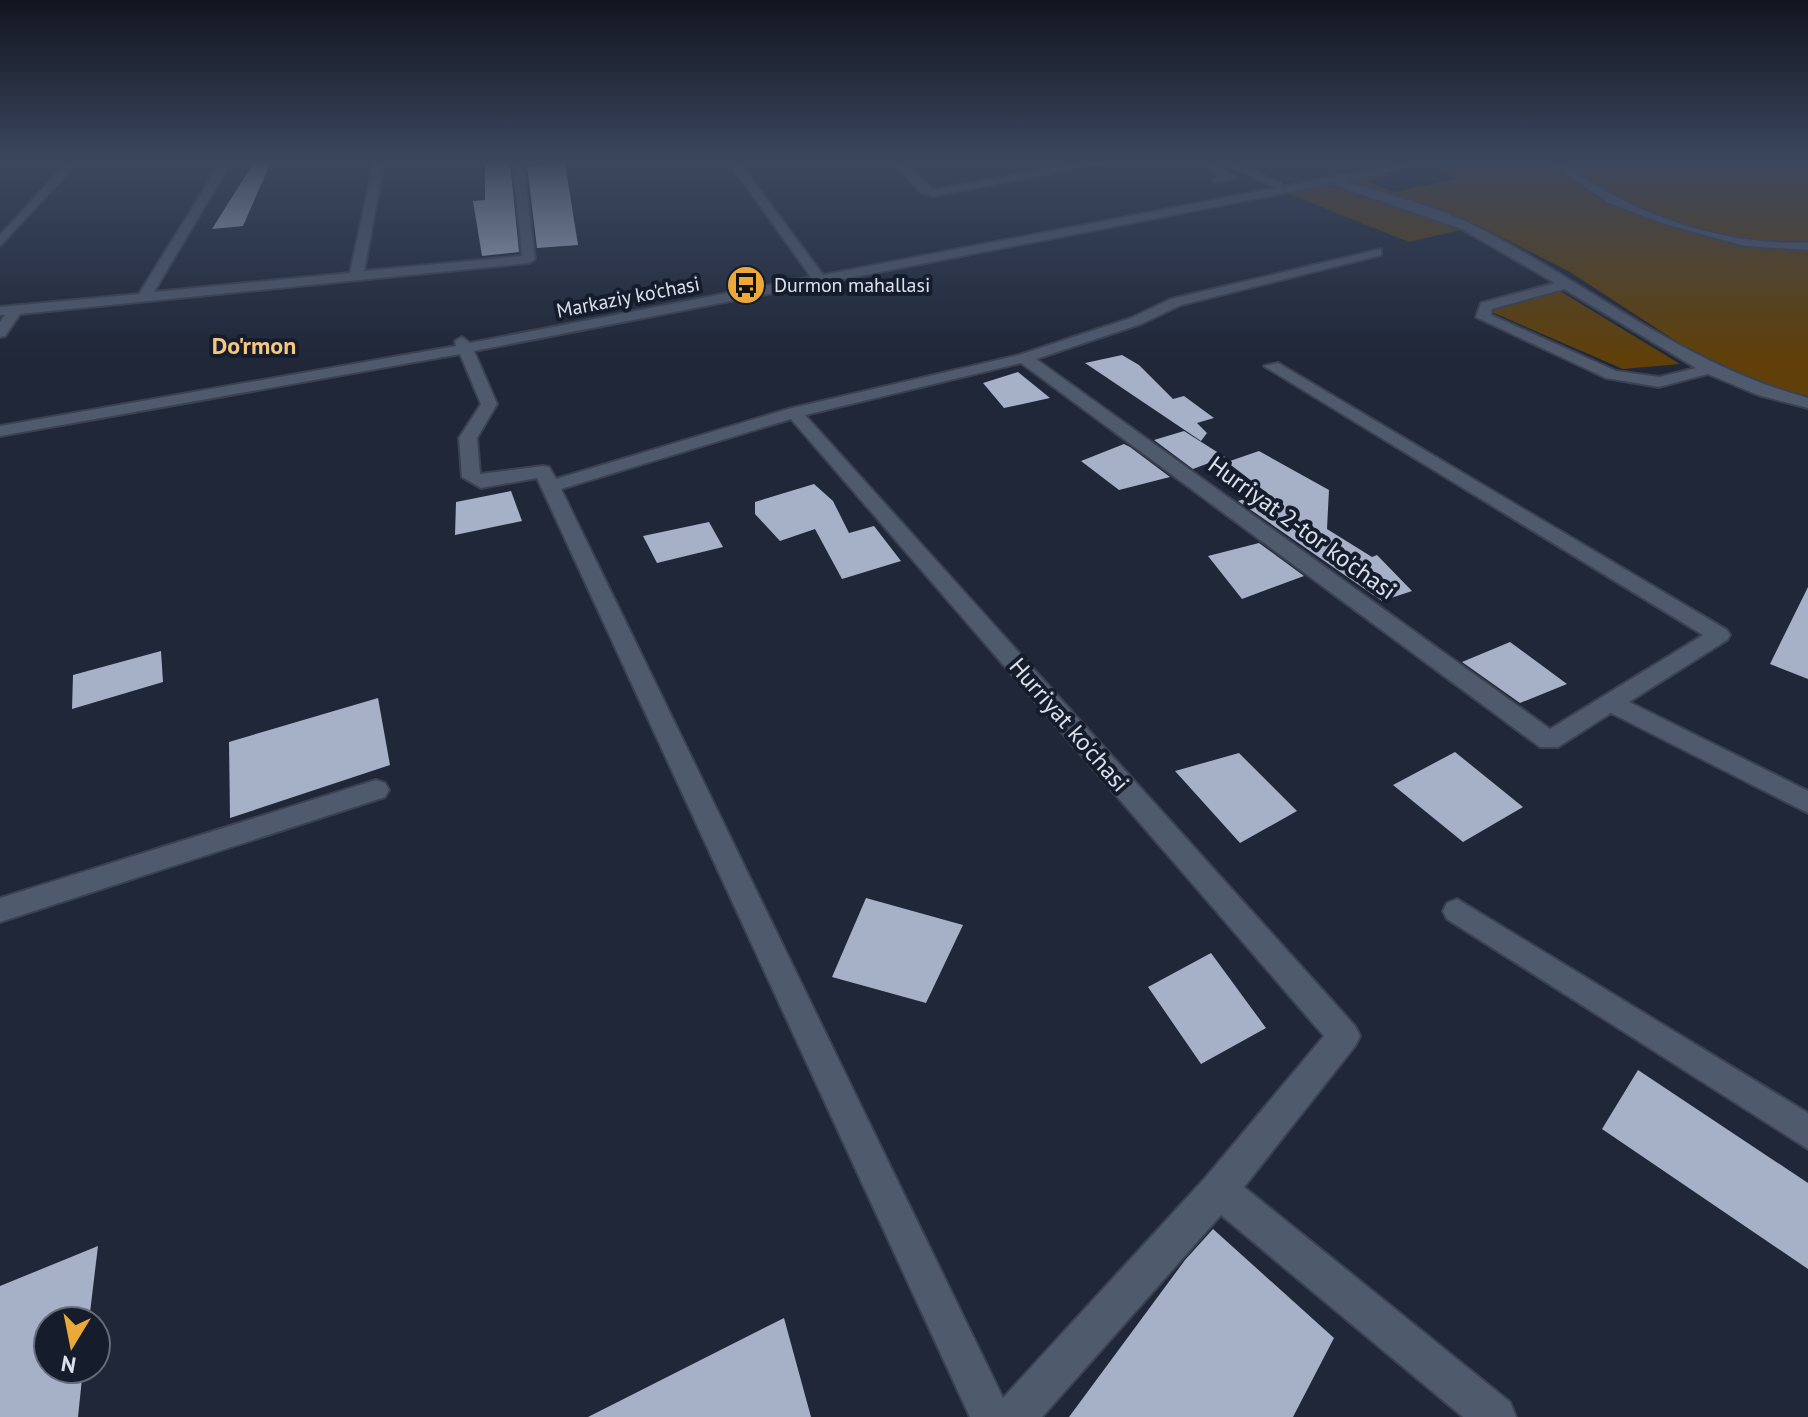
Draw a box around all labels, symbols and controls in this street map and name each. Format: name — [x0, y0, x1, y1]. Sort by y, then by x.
bus stop icon: Durmon mahallasi — [725, 264, 767, 306]
street label: Markaziy ko'chasi — [554, 270, 702, 324]
place label: Durmon mahallasi — [774, 272, 930, 298]
district label: Do'rmon — [212, 330, 296, 361]
street label: Hurriyat 2-tor ko'chasi — [1202, 449, 1402, 606]
street label: Hurriyat ko'chasi — [1003, 651, 1136, 798]
north arrow — [32, 1305, 112, 1385]
text: N — [59, 1350, 78, 1380]

